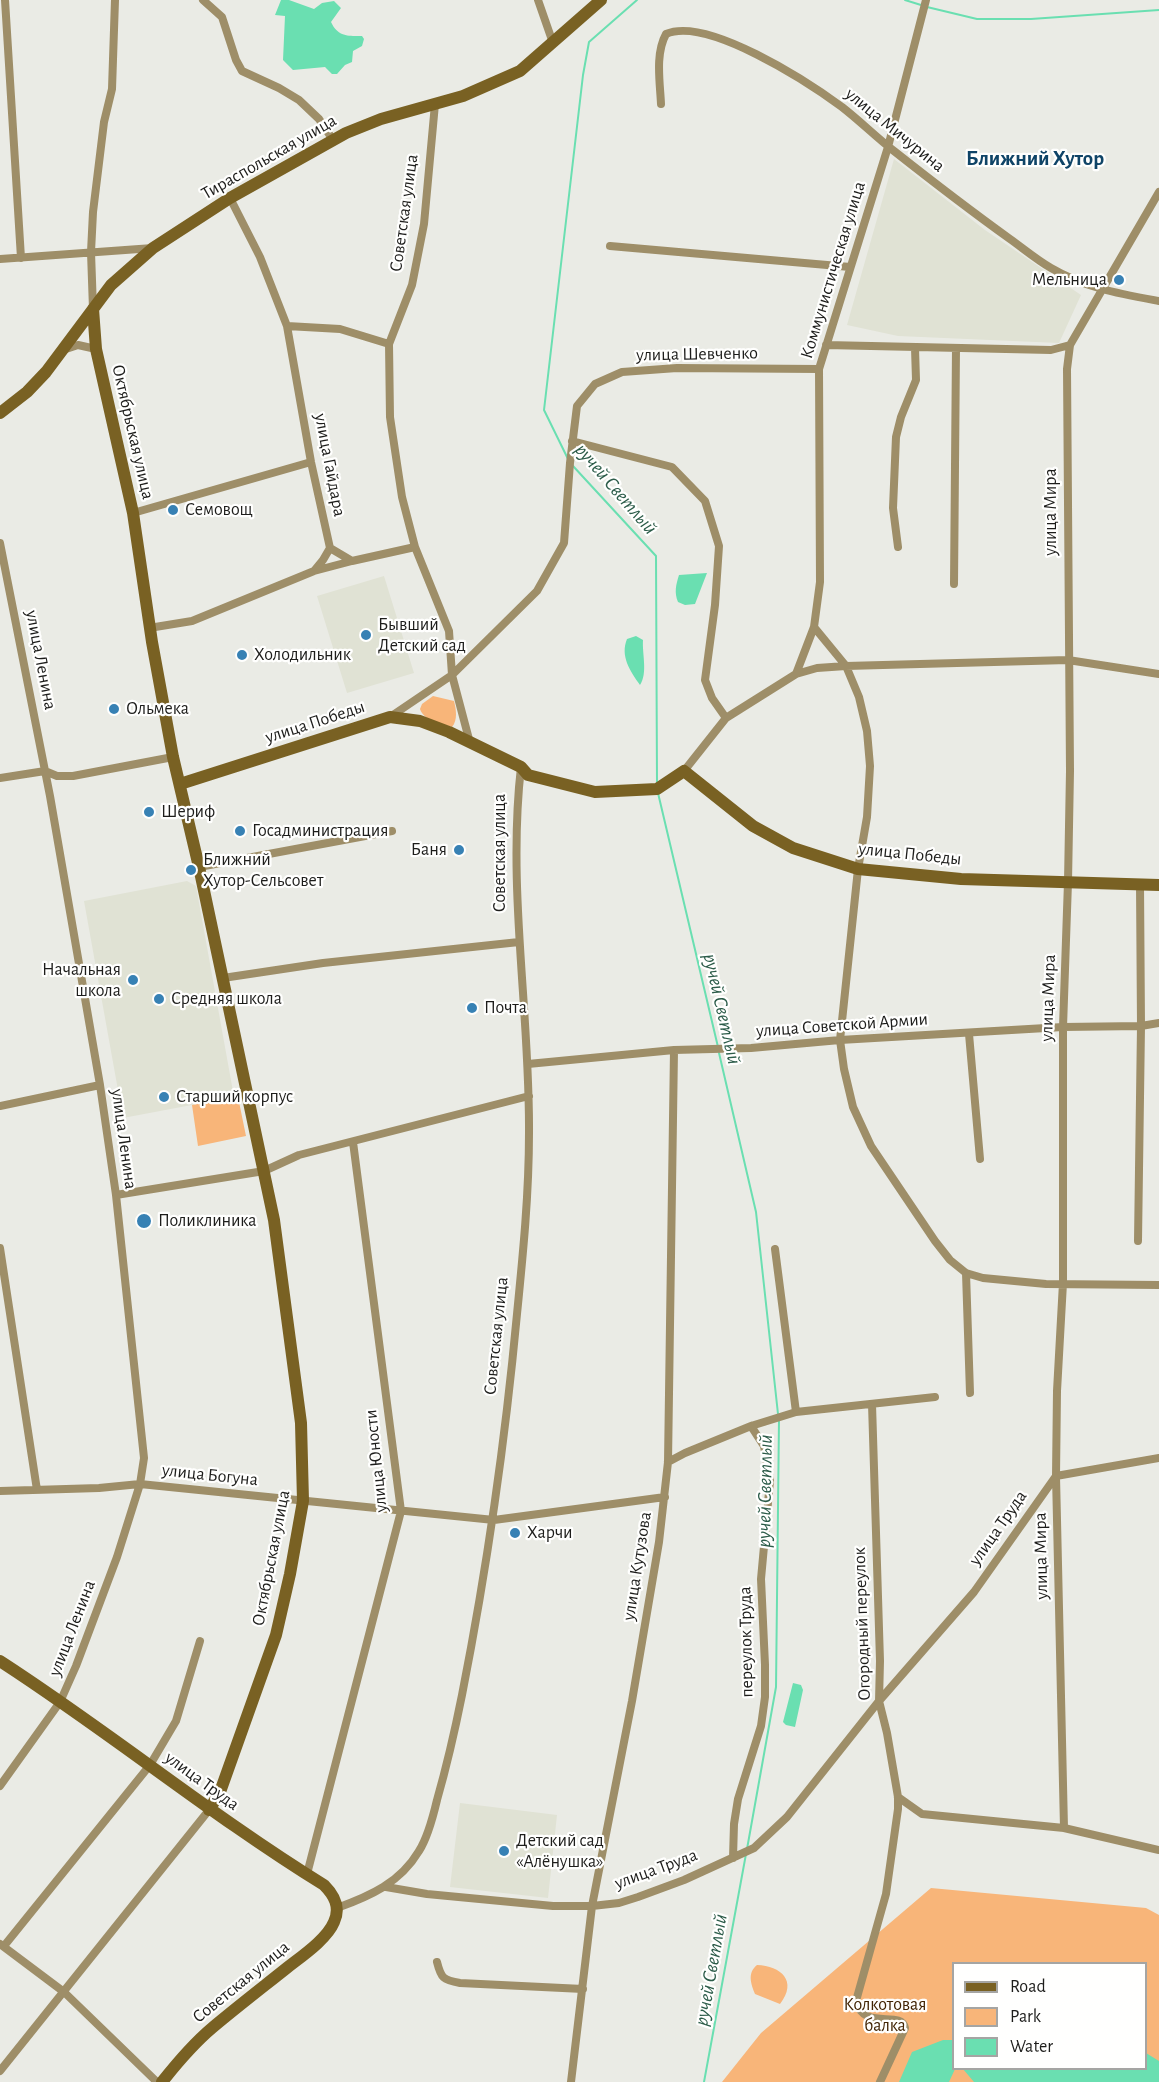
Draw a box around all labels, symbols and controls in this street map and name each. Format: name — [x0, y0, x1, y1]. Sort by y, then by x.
street label: улица Мичурина — [841, 83, 949, 177]
street label: Тираспольская улица — [198, 110, 340, 204]
district label: Ближний Хутор — [966, 146, 1104, 172]
street label: Советская улица — [385, 153, 423, 273]
street label: Коммунистическая улица — [796, 179, 870, 361]
place label: Мельница — [1032, 269, 1107, 291]
marker: Мельница — [1112, 273, 1126, 287]
street label: улица Шевченко — [636, 342, 758, 366]
street label: Октябрьская улица — [107, 362, 159, 502]
street label: улица Гайдара — [309, 412, 351, 518]
water label: ручей Светлый — [570, 438, 662, 540]
street label: улица Мира — [1040, 468, 1062, 556]
place label: Семовощ — [185, 499, 253, 521]
marker: Семовощ — [166, 503, 180, 517]
street label: улица Ленина — [21, 608, 61, 712]
place label: Бывший Детский сад — [378, 614, 466, 656]
marker: Бывший Детский сад — [359, 628, 373, 642]
place label: Холодильник — [254, 644, 351, 666]
marker: Холодильник — [235, 648, 249, 662]
street label: улица Победы — [263, 696, 367, 748]
place label: Ольмека — [126, 698, 189, 720]
marker: Ольмека — [107, 702, 121, 716]
street label: Советская улица — [489, 794, 511, 912]
place label: Шериф — [161, 801, 215, 823]
marker: Шериф — [142, 805, 156, 819]
place label: Госадминистрация — [252, 820, 388, 842]
marker: Госадминистрация — [233, 824, 247, 838]
street label: улица Победы — [857, 838, 963, 870]
place label: Баня — [411, 839, 447, 861]
marker: Баня — [452, 843, 466, 857]
place label: Ближний Хутор-Сельсовет — [203, 849, 323, 892]
marker: Ближний Хутор-Сельсовет — [184, 863, 198, 877]
water label: ручей Светлый — [698, 951, 746, 1067]
street label: улица Мира — [1036, 954, 1060, 1042]
place label: Начальная школа — [42, 959, 121, 1002]
marker: Начальная школа — [126, 973, 140, 987]
place label: Средняя школа — [171, 988, 282, 1010]
marker: Средняя школа — [152, 992, 166, 1006]
place label: Почта — [484, 997, 527, 1019]
marker: Почта — [465, 1001, 479, 1015]
street label: улица Советской Армии — [755, 1008, 929, 1042]
place label: Старший корпус — [176, 1086, 293, 1108]
street label: улица Ленина — [106, 1087, 142, 1191]
marker: Старший корпус — [157, 1090, 171, 1104]
place label: Поликлиника — [158, 1210, 256, 1232]
marker: Поликлиника — [135, 1212, 153, 1230]
street label: Советская улица — [479, 1276, 513, 1396]
street label: улица Юности — [360, 1409, 392, 1513]
water label: ручей Светлый — [752, 1434, 778, 1548]
street label: улица Богуна — [161, 1459, 259, 1491]
street label: улица Труда — [964, 1486, 1032, 1570]
street label: Октябрьская улица — [247, 1488, 295, 1628]
street label: улица Кутузова — [618, 1510, 656, 1622]
street label: улица Мира — [1029, 1512, 1053, 1600]
place label: Харчи — [527, 1522, 573, 1544]
marker: Харчи — [508, 1526, 522, 1540]
street label: Огородный переулок — [849, 1547, 875, 1701]
street label: улица Ленина — [44, 1577, 100, 1679]
street label: переулок Труда — [734, 1586, 758, 1698]
street label: улица Труда — [161, 1747, 243, 1815]
place label: Детский сад «Алёнушка» — [516, 1830, 604, 1872]
marker: Детский сад «Алёнушка» — [497, 1844, 511, 1858]
street label: улица Труда — [612, 1844, 700, 1894]
water label: ручей Светлый — [689, 1912, 733, 2028]
street label: Советская улица — [188, 1936, 294, 2028]
legend — [952, 1962, 1147, 2070]
text: Road — [1010, 1978, 1046, 1996]
park label: Колкотовая балка — [844, 1994, 926, 2036]
text: Park — [1010, 2008, 1041, 2026]
text: Water — [1010, 2038, 1053, 2056]

